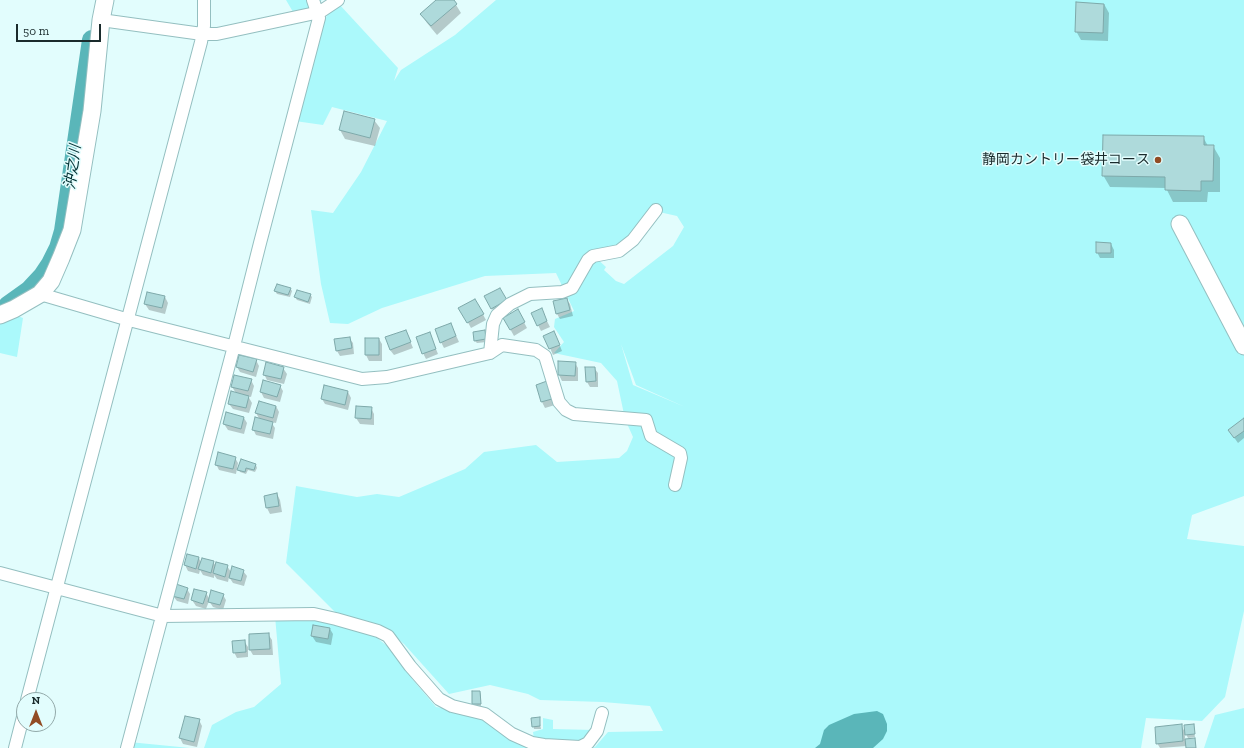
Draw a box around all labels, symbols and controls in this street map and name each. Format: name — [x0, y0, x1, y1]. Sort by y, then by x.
scale bar — [18, 16, 103, 42]
text: 50 m — [23, 24, 49, 38]
water label: 沖之川 — [61, 143, 85, 191]
place label: 静岡カントリー袋井コース — [982, 152, 1150, 168]
marker: 静岡カントリー袋井コース — [1153, 155, 1163, 165]
north arrow — [16, 692, 56, 732]
text: N — [32, 694, 40, 707]

